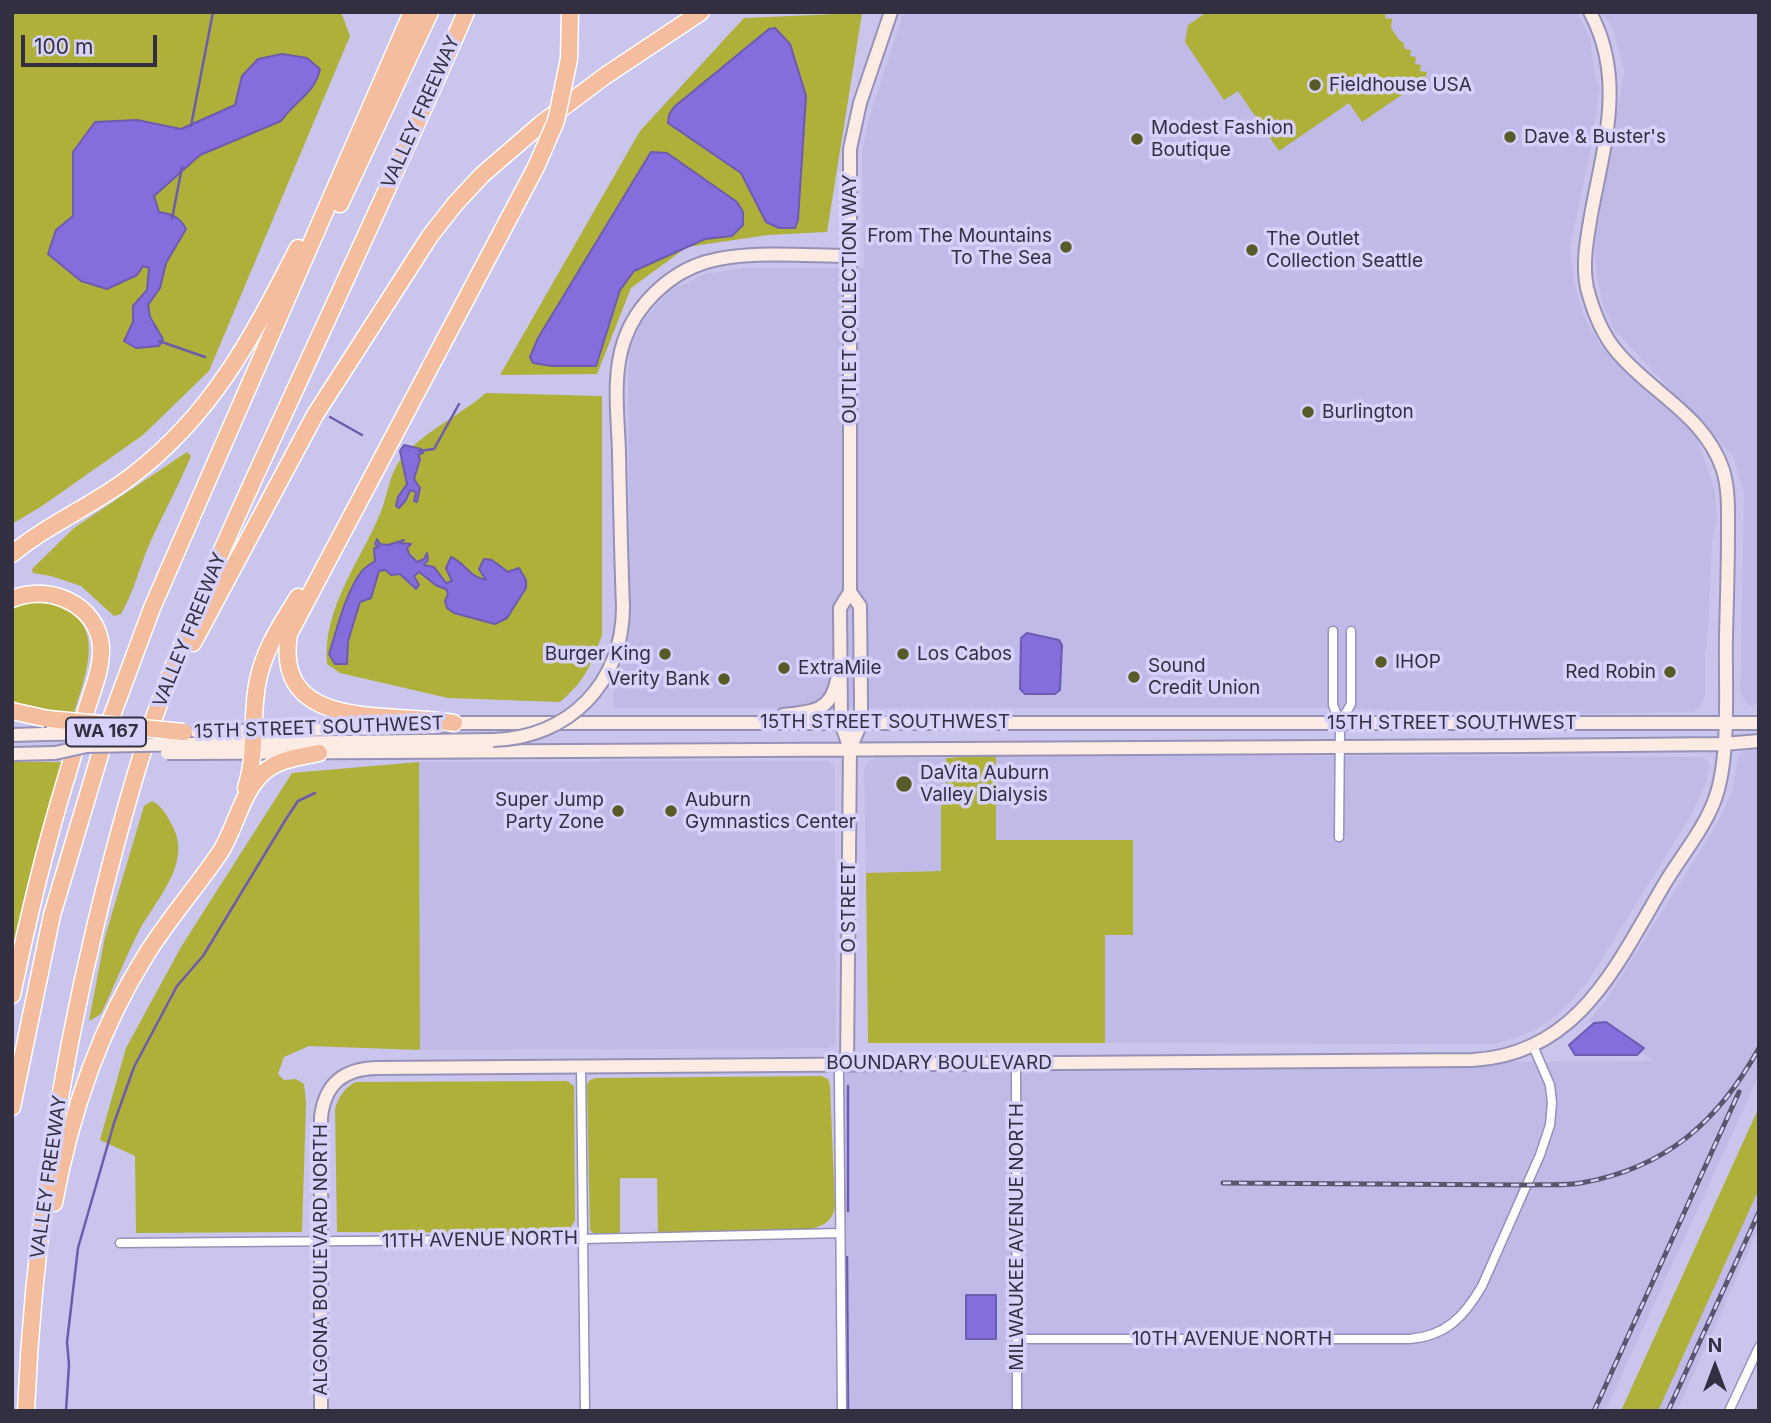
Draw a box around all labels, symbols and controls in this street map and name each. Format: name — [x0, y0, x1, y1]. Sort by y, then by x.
scale bar — [24, 21, 161, 65]
street label: VALLEY FREEWAY — [377, 32, 465, 192]
text: 100 m — [34, 34, 93, 59]
place label: Fieldhouse USA — [1329, 74, 1472, 96]
marker: Fieldhouse USA — [1307, 77, 1323, 93]
place label: Modest Fashion Boutique — [1151, 117, 1294, 161]
place label: Dave & Buster's — [1524, 126, 1666, 148]
marker: Dave & Buster's — [1502, 129, 1518, 145]
marker: Modest Fashion Boutique — [1129, 131, 1145, 147]
street label: OUTLET COLLECTION WAY — [839, 174, 861, 424]
place label: From The Mountains To The Sea — [867, 225, 1052, 269]
place label: The Outlet Collection Seattle — [1266, 228, 1423, 272]
marker: From The Mountains To The Sea — [1058, 239, 1074, 255]
marker: The Outlet Collection Seattle — [1244, 242, 1260, 258]
place label: Burlington — [1322, 401, 1414, 423]
marker: Burlington — [1300, 404, 1316, 420]
street label: VALLEY FREEWAY — [149, 549, 231, 711]
place label: Burger King — [545, 643, 651, 665]
place label: Los Cabos — [917, 643, 1012, 665]
marker: Burger King — [657, 646, 673, 662]
marker: Los Cabos — [895, 646, 911, 662]
place label: IHOP — [1395, 651, 1441, 673]
marker: IHOP — [1373, 654, 1389, 670]
place label: Sound Credit Union — [1148, 655, 1260, 699]
place label: ExtraMile — [798, 657, 882, 679]
marker: ExtraMile — [776, 660, 792, 676]
place label: Red Robin — [1565, 661, 1656, 683]
marker: Red Robin — [1662, 664, 1678, 680]
place label: Verity Bank — [607, 668, 710, 690]
marker: Sound Credit Union — [1126, 669, 1142, 685]
marker: Verity Bank — [716, 671, 732, 687]
street label: 15TH STREET SOUTHWEST — [760, 711, 1010, 733]
street label: 15TH STREET SOUTHWEST — [194, 712, 444, 744]
street label: 15TH STREET SOUTHWEST — [1327, 712, 1577, 734]
road number: WA 167 — [66, 718, 146, 746]
place label: DaVita Auburn Valley Dialysis — [920, 762, 1049, 806]
marker: DaVita Auburn Valley Dialysis — [894, 774, 914, 794]
place label: Super Jump Party Zone — [495, 789, 604, 833]
place label: Auburn Gymnastics Center — [685, 789, 856, 833]
marker: Super Jump Party Zone — [610, 803, 626, 819]
marker: Auburn Gymnastics Center — [663, 803, 679, 819]
street label: O STREET — [838, 861, 860, 953]
street label: BOUNDARY BOULEVARD — [826, 1052, 1052, 1074]
street label: VALLEY FREEWAY — [26, 1094, 72, 1260]
street label: MILWAUKEE AVENUE NORTH — [1006, 1103, 1028, 1371]
street label: ALGONA BOULEVARD NORTH — [310, 1124, 332, 1396]
street label: 11TH AVENUE NORTH — [382, 1227, 578, 1253]
street label: 10TH AVENUE NORTH — [1132, 1328, 1332, 1350]
north arrow — [1680, 1332, 1750, 1402]
text: N — [1708, 1334, 1722, 1357]

